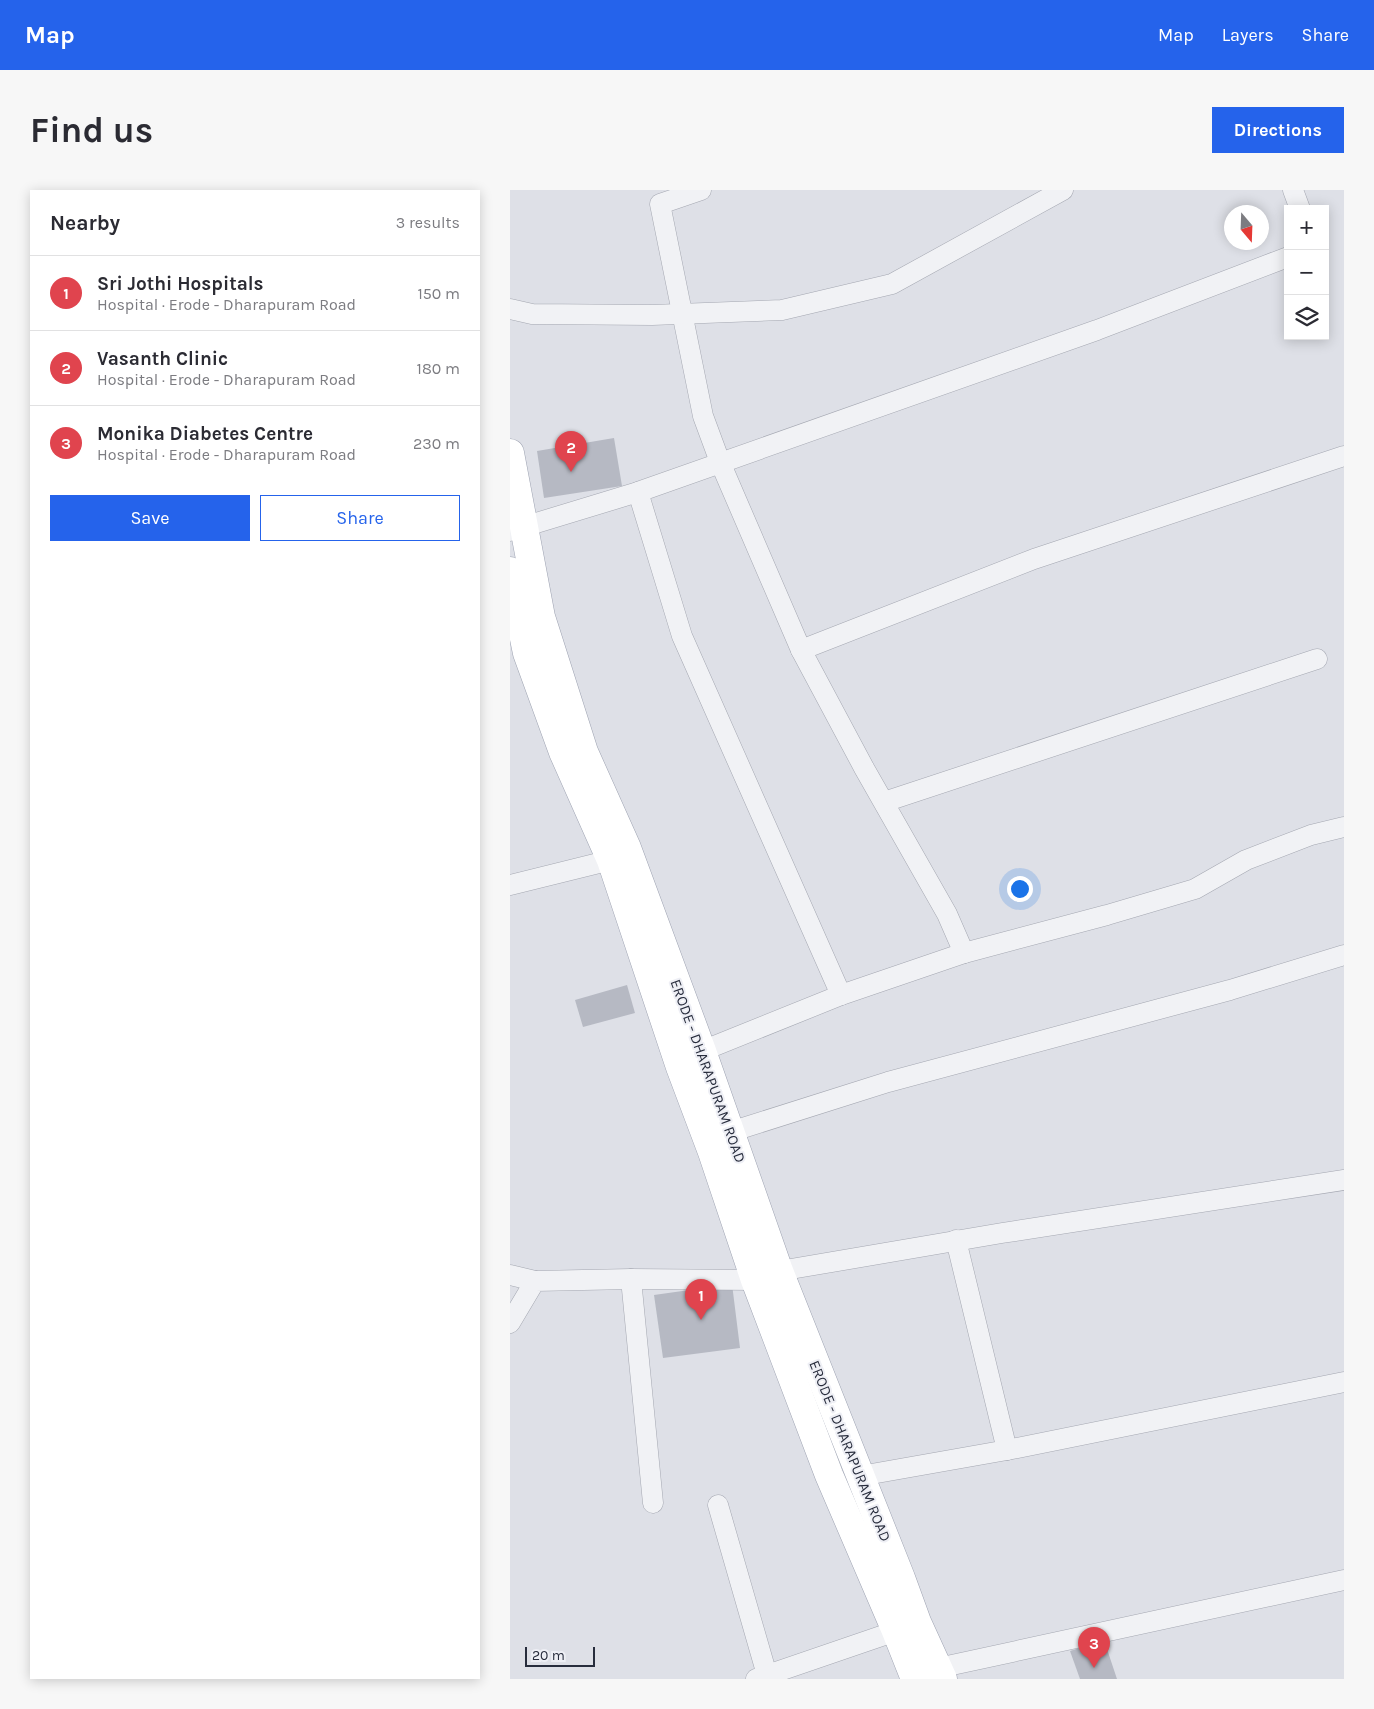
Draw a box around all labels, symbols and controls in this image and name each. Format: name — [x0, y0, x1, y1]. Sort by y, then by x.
text: Map — [25, 21, 75, 49]
text: Map — [1158, 24, 1194, 46]
text: Layers — [1222, 24, 1274, 46]
text: Share — [1302, 24, 1349, 46]
button: Directions — [1212, 107, 1344, 153]
text: Find us — [30, 110, 153, 151]
north arrow — [1224, 205, 1269, 250]
map controls — [1284, 205, 1329, 340]
button: + — [1284, 205, 1329, 250]
text: Nearby — [50, 211, 120, 235]
text: 3 results — [396, 213, 460, 232]
button: − — [1284, 250, 1329, 295]
text: Sri Jothi Hospitals — [97, 273, 264, 295]
text: 1 — [63, 284, 69, 303]
text: 150 m — [417, 284, 460, 303]
text: Hospital · Erode - Dharapuram Road — [97, 295, 356, 314]
button: layers — [1284, 295, 1329, 340]
text: Vasanth Clinic — [97, 348, 228, 370]
text: 2 — [61, 359, 71, 378]
text: 180 m — [417, 359, 460, 378]
text: Hospital · Erode - Dharapuram Road — [97, 370, 356, 389]
text: Monika Diabetes Centre — [97, 423, 313, 445]
pin: 2 — [555, 431, 587, 472]
text: 3 — [61, 434, 71, 453]
text: 230 m — [413, 434, 460, 453]
text: Hospital · Erode - Dharapuram Road — [97, 445, 356, 464]
button: Save — [50, 495, 250, 541]
button: Share — [260, 495, 460, 541]
your location — [1007, 876, 1033, 902]
street label: ERODE - DHARAPURAM ROAD — [666, 977, 750, 1165]
pin: 1 — [685, 1279, 717, 1320]
street label: ERODE - DHARAPURAM ROAD — [805, 1358, 895, 1544]
pin: 3 — [1078, 1627, 1110, 1668]
scale bar — [525, 1644, 595, 1667]
text: 20 m — [532, 1647, 565, 1664]

